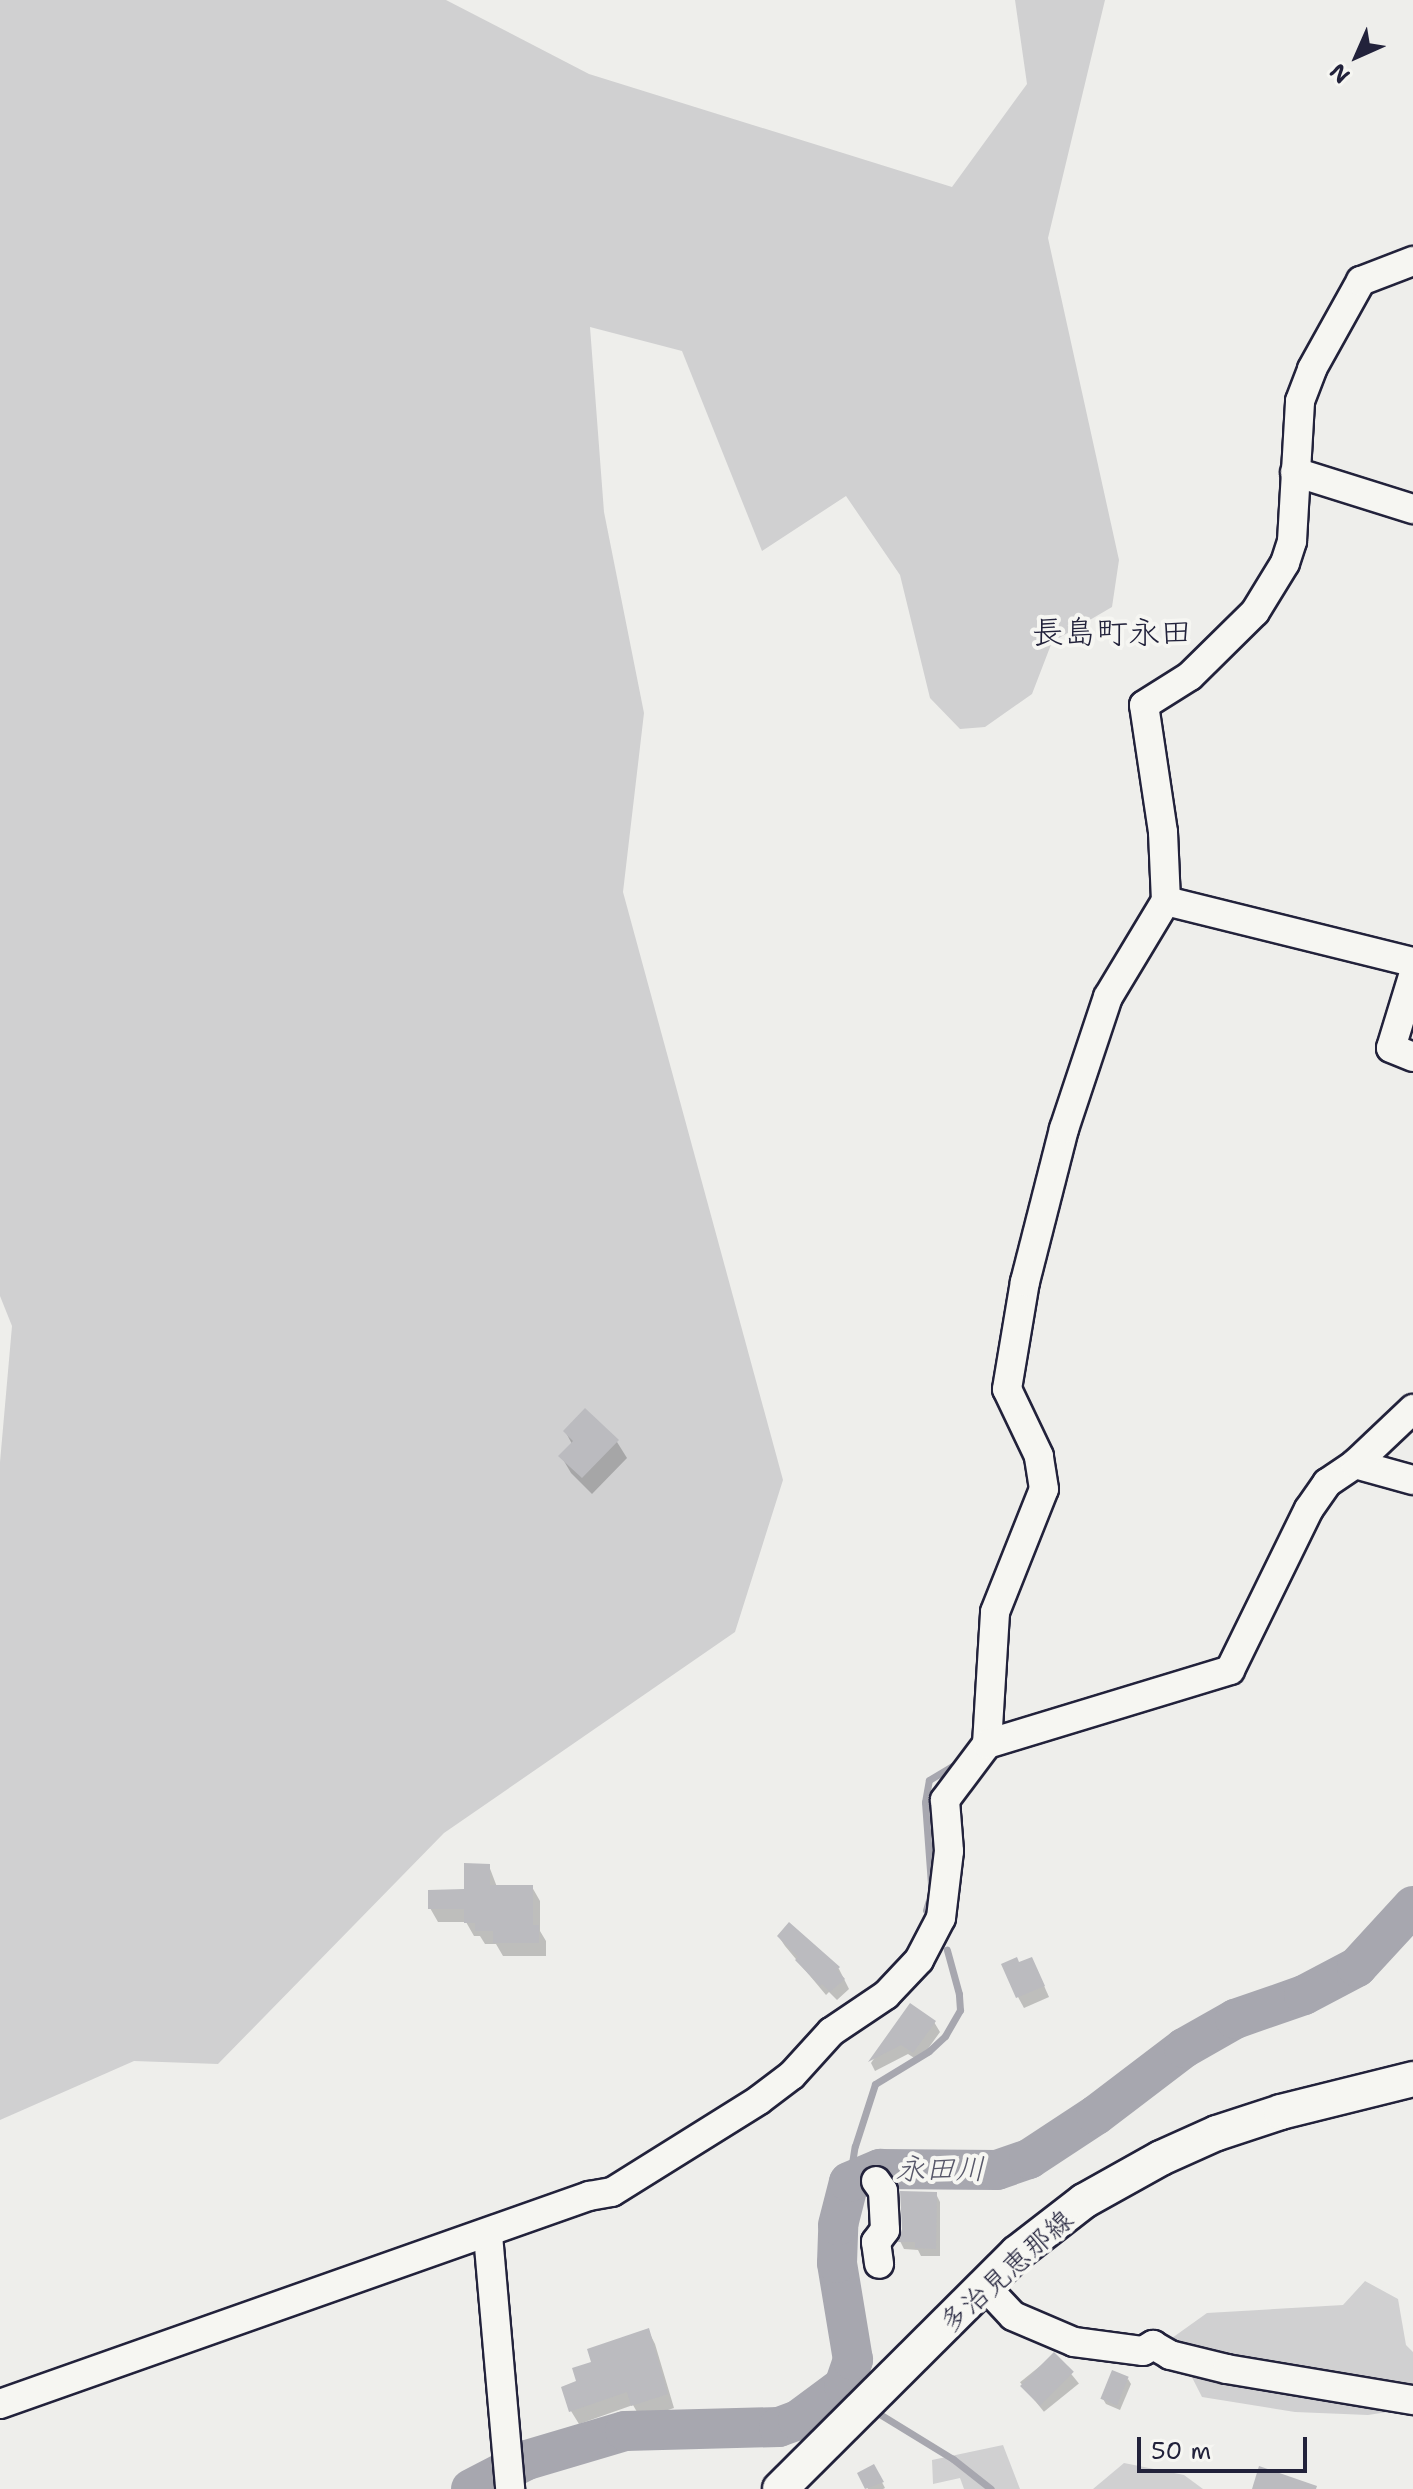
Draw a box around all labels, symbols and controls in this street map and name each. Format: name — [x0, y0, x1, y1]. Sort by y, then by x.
north arrow — [1317, 16, 1397, 96]
text: N — [1323, 57, 1356, 90]
district label: 長島町永田 — [1032, 613, 1192, 651]
water label: 永田川 — [895, 2151, 985, 2187]
street label: 多治見恵那線 — [932, 2202, 1080, 2340]
scale bar — [1141, 2421, 1311, 2471]
text: 50 m — [1151, 2435, 1211, 2467]

